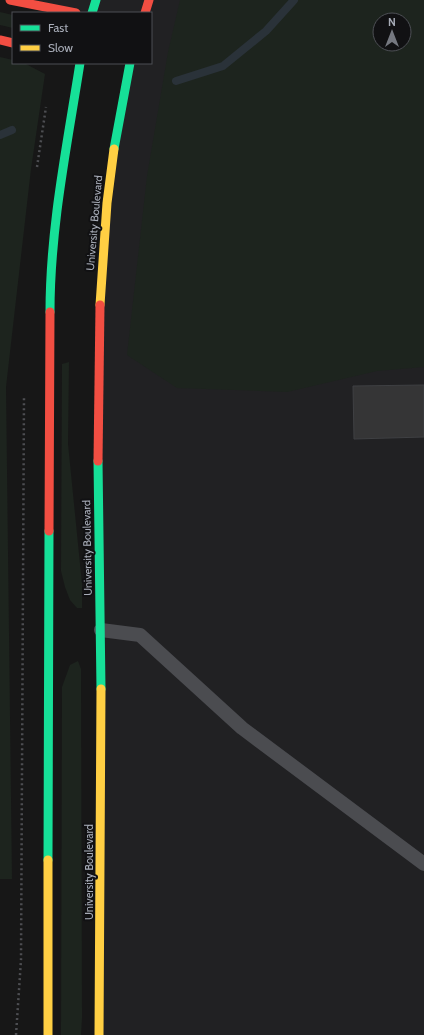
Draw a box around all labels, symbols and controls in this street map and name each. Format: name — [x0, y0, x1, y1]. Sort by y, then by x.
legend — [12, 12, 152, 64]
north arrow — [372, 12, 412, 52]
text: N — [388, 15, 396, 29]
text: Fast — [48, 20, 68, 35]
text: Slow — [48, 40, 73, 55]
street label: University Boulevard — [83, 175, 105, 271]
street label: University Boulevard — [79, 500, 95, 596]
street label: University Boulevard — [82, 824, 96, 920]

